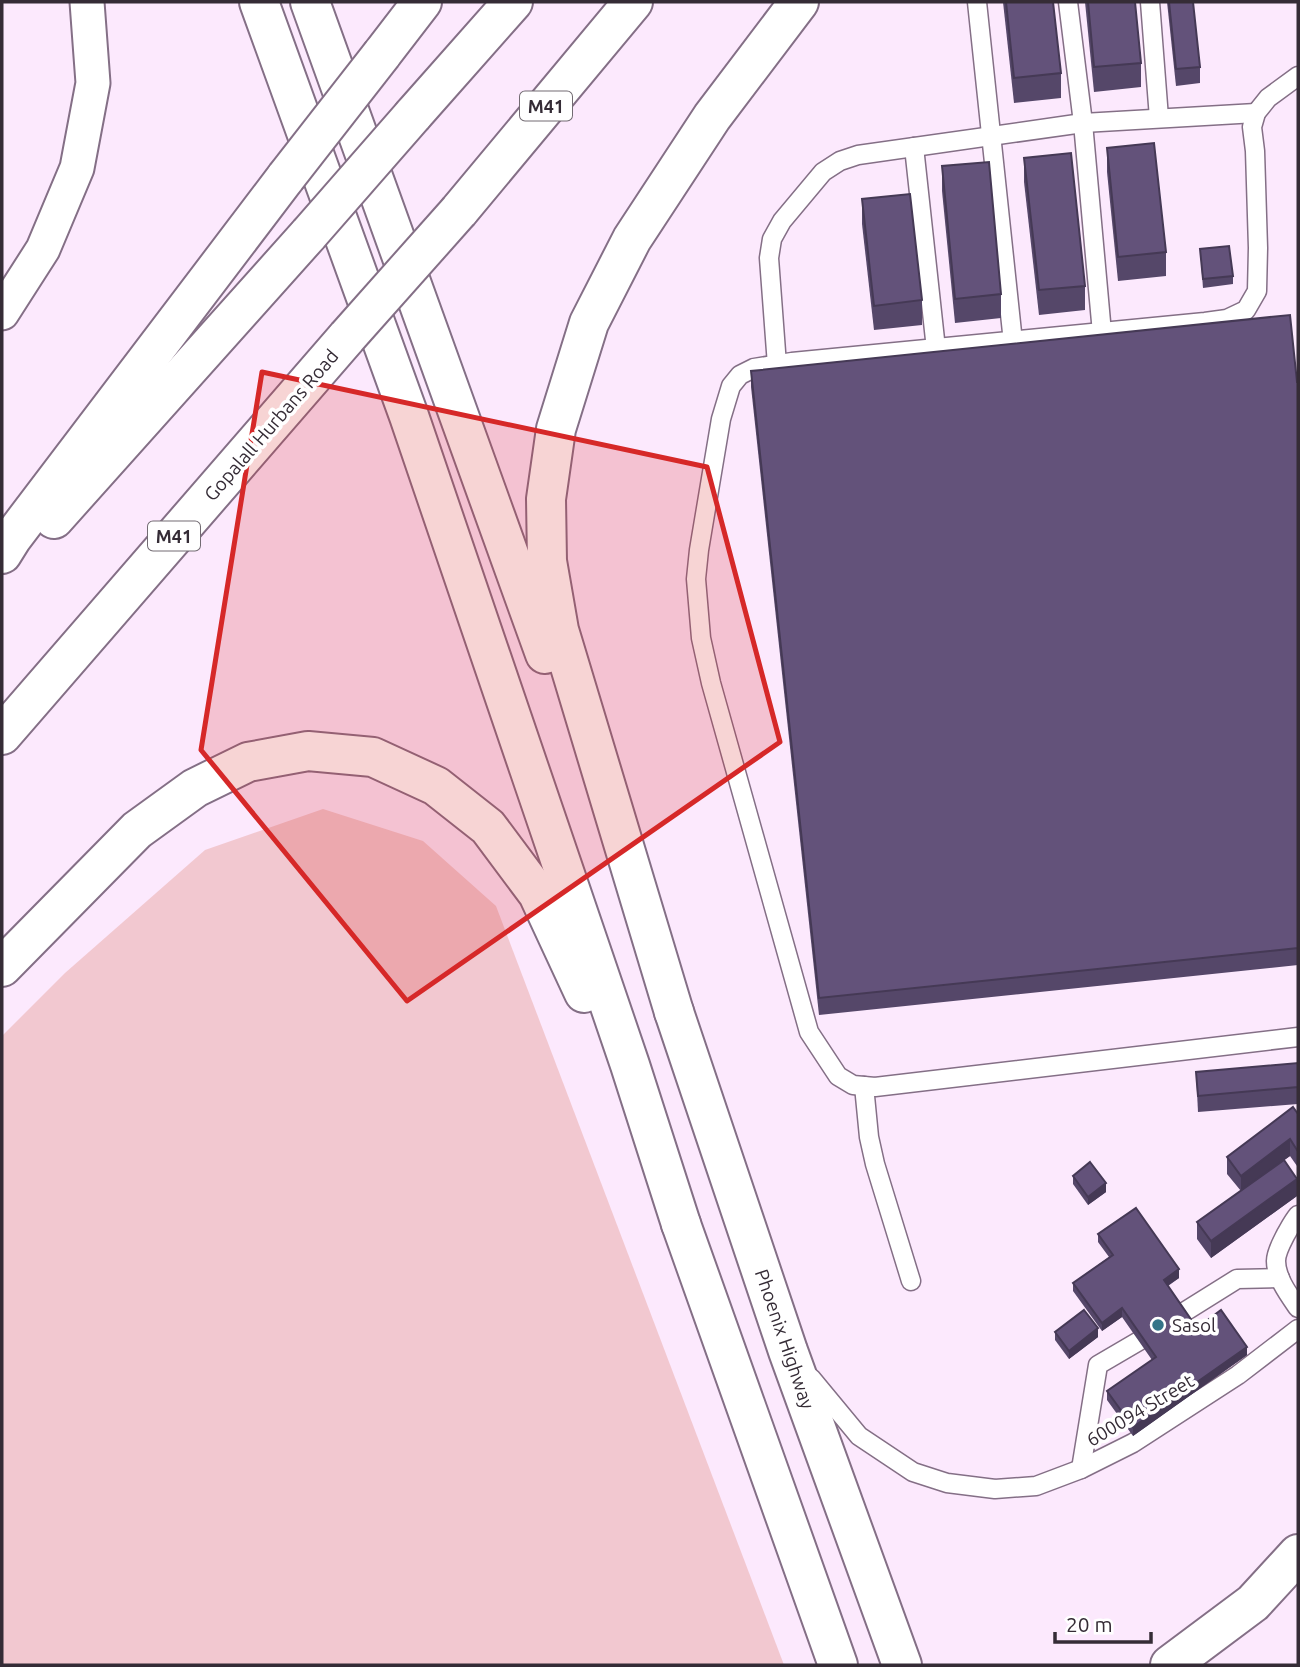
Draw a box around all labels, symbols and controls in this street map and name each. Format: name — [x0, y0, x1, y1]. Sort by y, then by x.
road number: M41 — [520, 92, 572, 120]
street label: Gopalall Hurbans Road — [199, 345, 343, 505]
road number: M41 — [148, 522, 200, 550]
street label: Phoenix Highway — [751, 1266, 819, 1412]
place label: Sasol — [1172, 1314, 1216, 1336]
marker: Sasol — [1150, 1317, 1166, 1333]
street label: 600094 Street — [1082, 1369, 1198, 1451]
scale bar — [1055, 1600, 1151, 1644]
text: 20 m — [1066, 1612, 1113, 1636]

